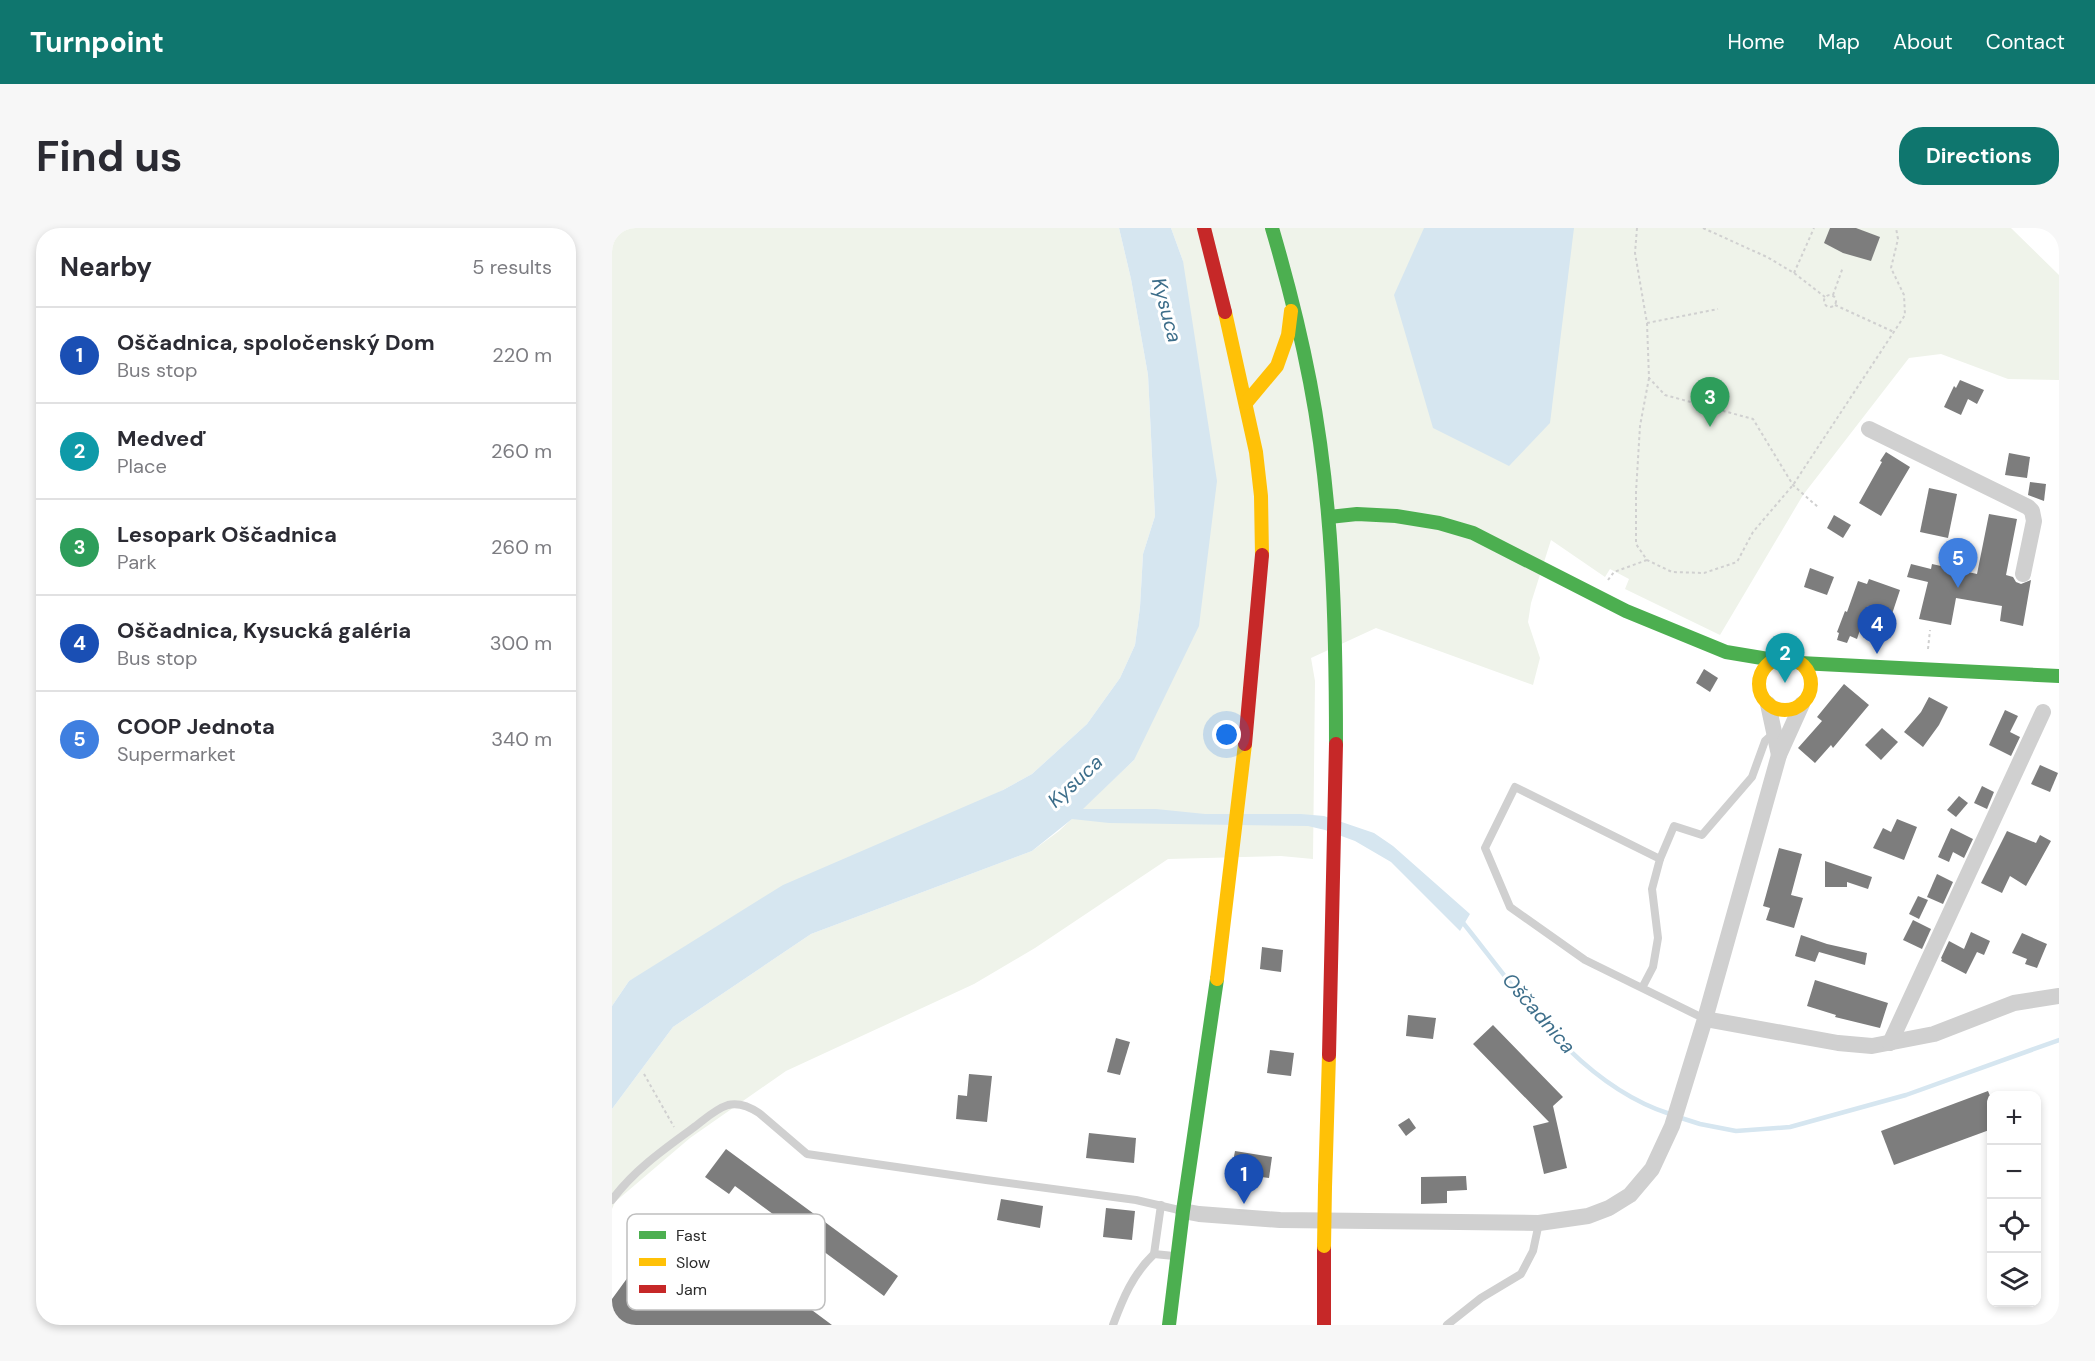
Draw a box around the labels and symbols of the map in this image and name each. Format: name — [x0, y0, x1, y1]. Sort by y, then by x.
water label: Kysuca — [1146, 275, 1188, 345]
pin: 3 — [1690, 378, 1730, 427]
pin: 5 — [1938, 538, 1978, 588]
pin: 4 — [1858, 604, 1896, 654]
pin: 2 — [1766, 634, 1804, 683]
your location — [1212, 720, 1241, 749]
water label: Kysuca — [1042, 749, 1108, 813]
water label: Oščadnica — [1497, 967, 1581, 1059]
pin: 1 — [1224, 1154, 1264, 1204]
legend — [627, 1214, 825, 1310]
text: Fast — [676, 1225, 707, 1246]
text: Slow — [676, 1252, 710, 1273]
text: Jam — [676, 1279, 707, 1300]

